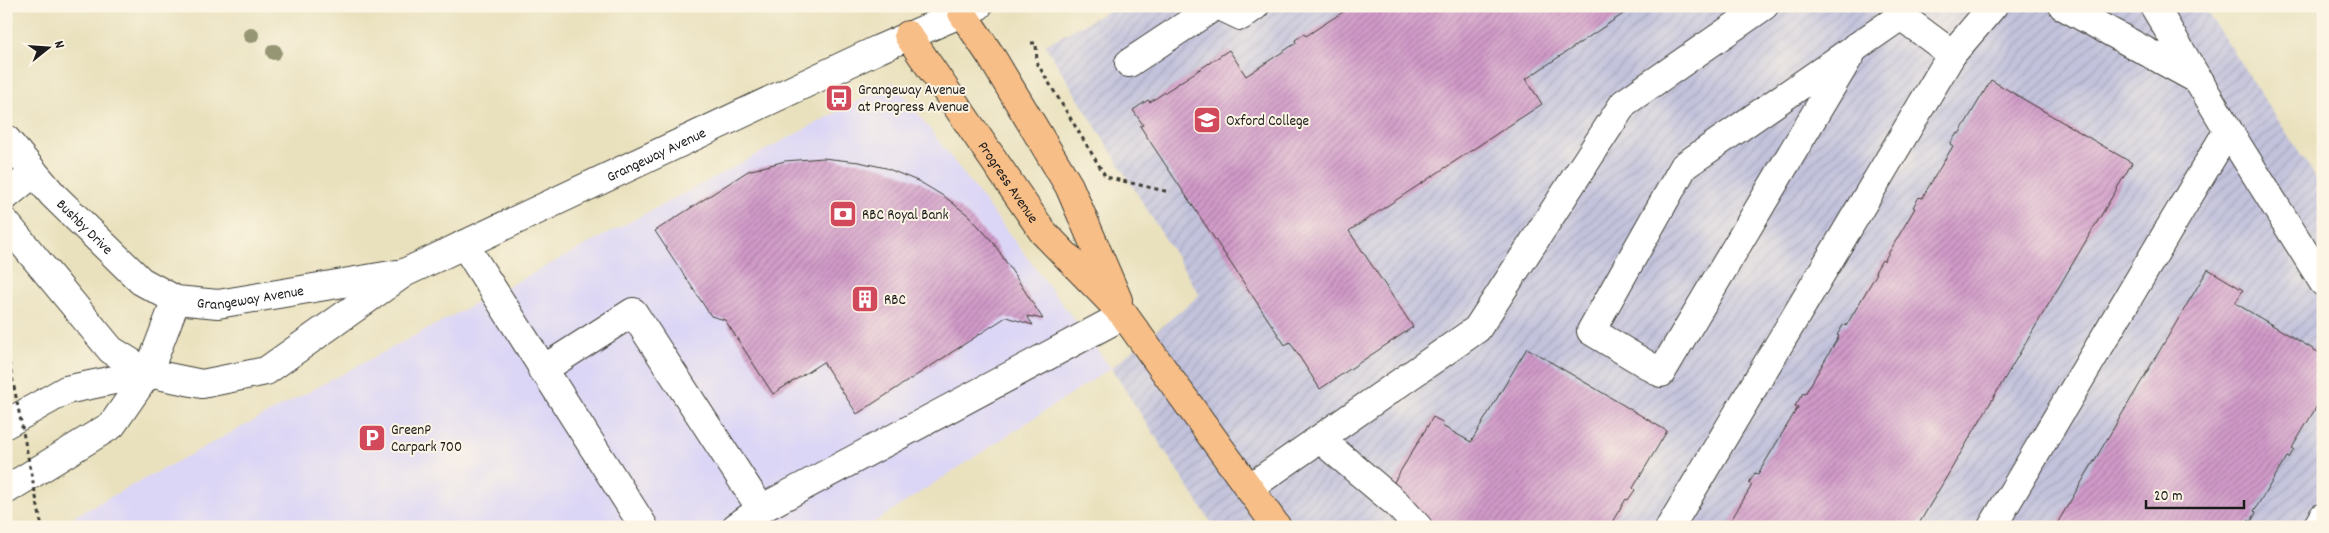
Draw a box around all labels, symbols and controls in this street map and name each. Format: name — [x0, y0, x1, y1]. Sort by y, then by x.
north arrow — [22, 22, 72, 72]
text: N — [48, 39, 69, 51]
place label: Grangeway Avenue at Progress Avenue — [858, 80, 969, 119]
bus stop icon: Grangeway Avenue at Progress Avenue — [824, 83, 854, 113]
school or university icon: Oxford College — [1192, 105, 1222, 135]
place label: Oxford College — [1226, 111, 1310, 133]
street label: Grangeway Avenue — [603, 123, 711, 189]
street label: Progress Avenue — [971, 138, 1043, 229]
street label: Bushby Drive — [50, 195, 117, 261]
bank icon: RBC Royal Bank — [828, 199, 858, 229]
place label: RBC Royal Bank — [862, 205, 949, 227]
street label: Grangeway Avenue — [196, 281, 306, 317]
building icon: RBC — [850, 284, 880, 314]
place label: RBC — [884, 290, 906, 312]
place label: GreenP Carpark 700 — [391, 420, 462, 459]
parking icon: GreenP Carpark 700 — [357, 423, 387, 453]
scale bar — [2146, 478, 2244, 510]
text: 20 m — [2154, 486, 2182, 508]

